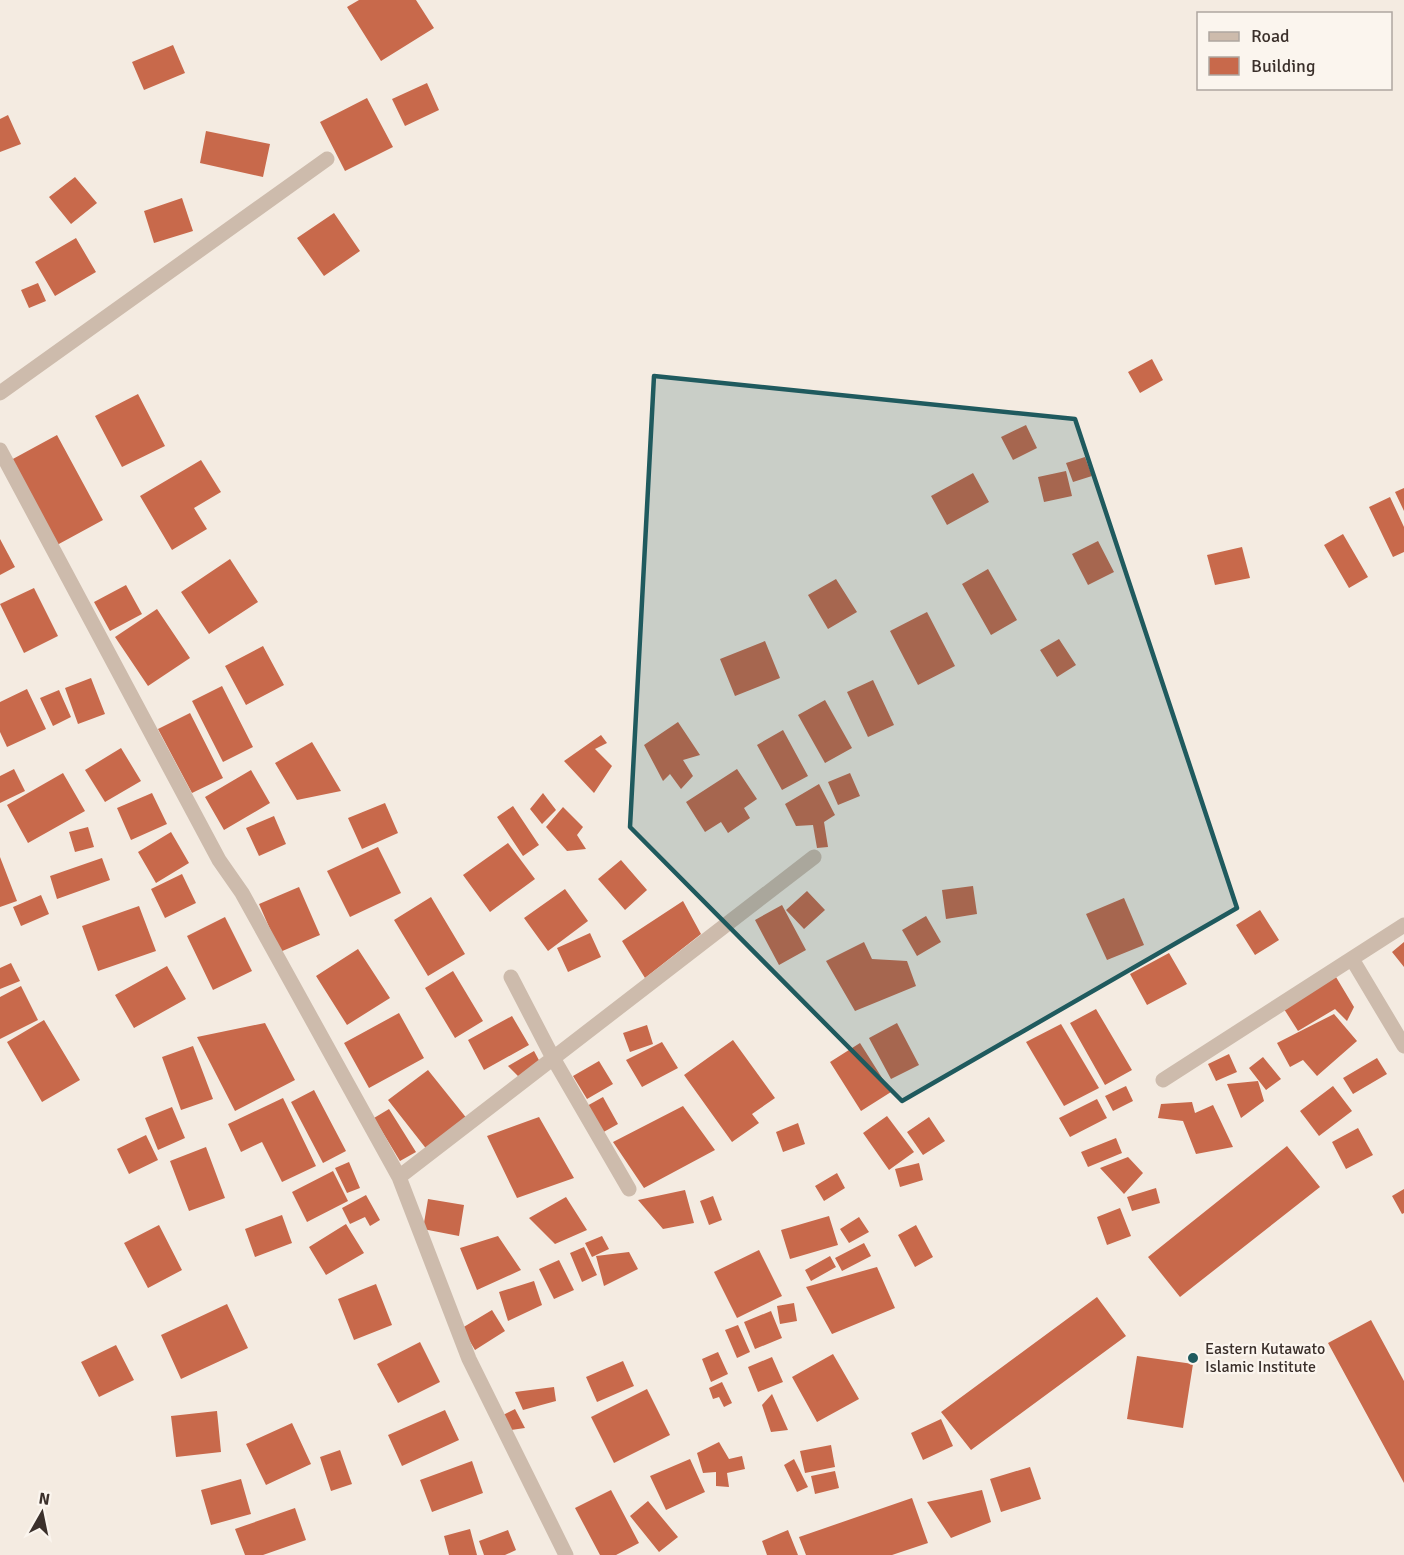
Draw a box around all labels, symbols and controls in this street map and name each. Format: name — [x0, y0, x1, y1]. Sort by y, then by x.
legend — [1197, 12, 1392, 90]
text: Road — [1251, 25, 1290, 47]
text: Building — [1251, 55, 1315, 77]
place label: Eastern Kutawato Islamic Institute — [1205, 1339, 1325, 1377]
marker: Eastern Kutawato Islamic Institute — [1186, 1351, 1200, 1365]
north arrow — [12, 1483, 72, 1543]
text: N — [37, 1488, 51, 1510]

